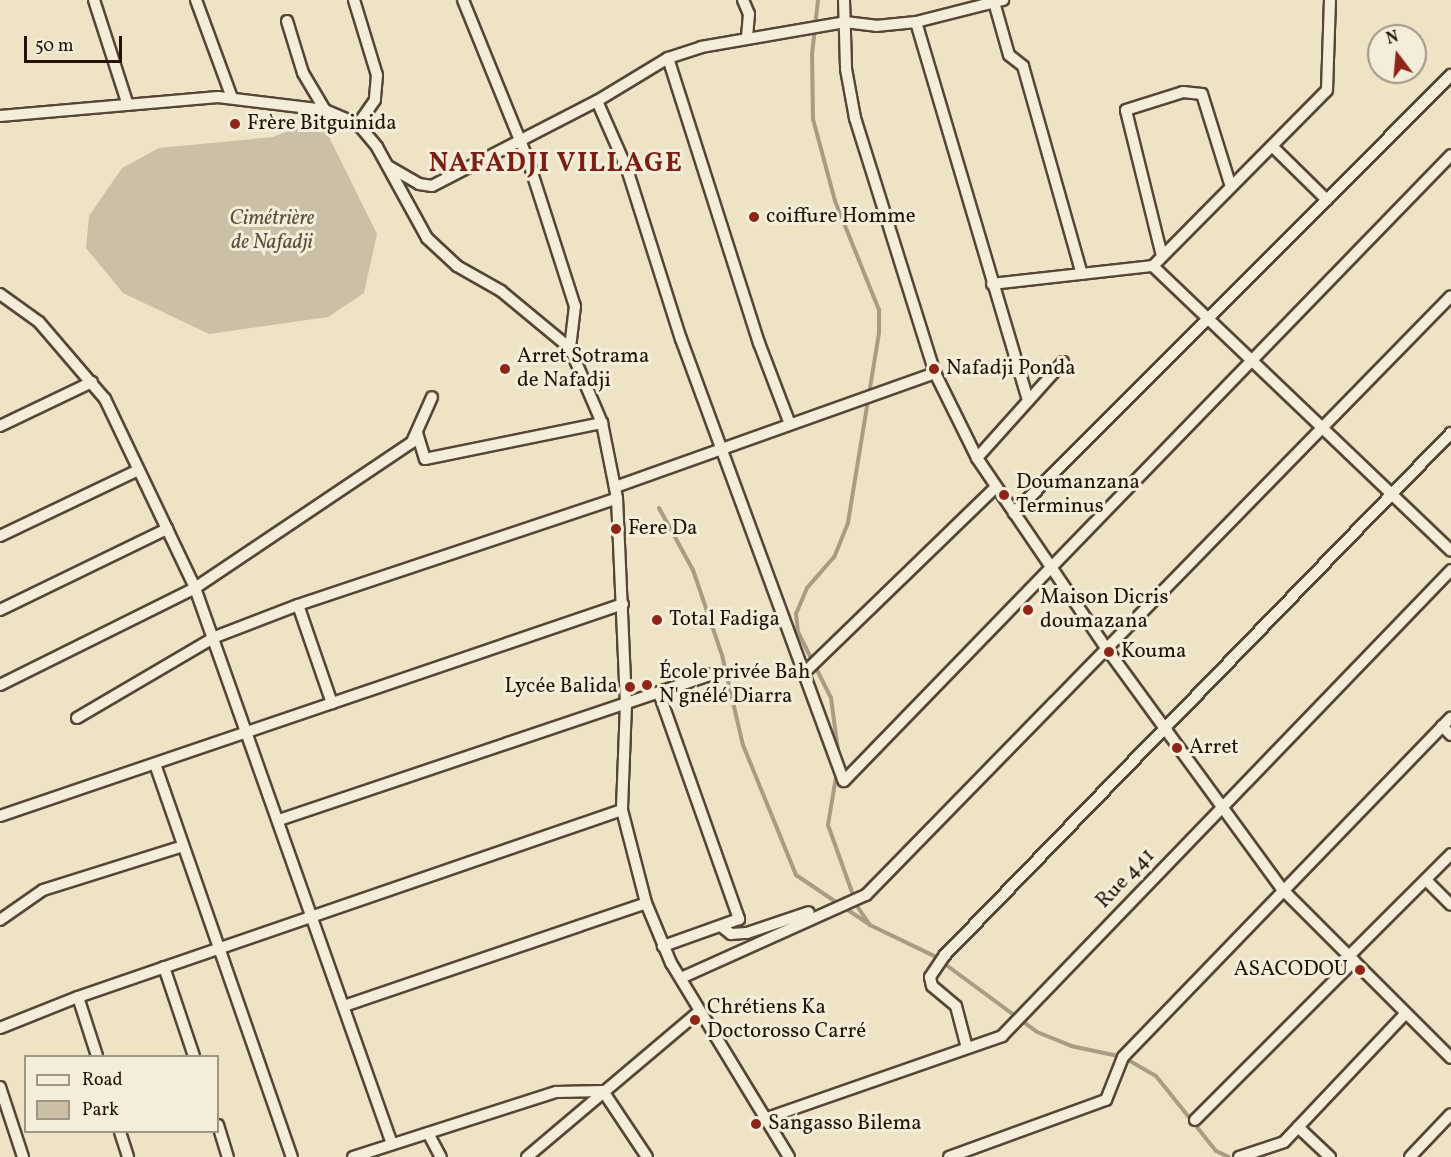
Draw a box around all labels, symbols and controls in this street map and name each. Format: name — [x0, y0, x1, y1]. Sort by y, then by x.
scale bar — [27, 24, 124, 62]
north arrow — [1367, 24, 1427, 84]
text: N — [1384, 26, 1401, 51]
text: 50 m — [35, 34, 74, 59]
place label: Frère Bitguinida — [247, 111, 397, 137]
marker: Frère Bitguinida — [228, 117, 242, 131]
district label: NAFADJI VILLAGE — [428, 149, 684, 181]
place label: coiffure Homme — [766, 204, 916, 230]
park label: Cimétrière de Nafadji — [230, 206, 314, 256]
marker: coiffure Homme — [747, 210, 761, 224]
place label: Arret Sotrama de Nafadji — [517, 344, 649, 394]
place label: Nafadji Ponda — [946, 356, 1076, 382]
marker: Arret Sotrama de Nafadji — [498, 362, 512, 376]
marker: Nafadji Ponda — [927, 362, 941, 376]
place label: Doumanzana Terminus — [1016, 470, 1140, 520]
marker: Doumanzana Terminus — [997, 488, 1011, 502]
place label: Fere Da — [628, 516, 697, 542]
marker: Fere Da — [609, 522, 623, 536]
place label: Maison Dicris doumazana — [1040, 585, 1168, 635]
marker: Maison Dicris doumazana — [1021, 603, 1035, 617]
place label: Total Fadiga — [669, 607, 780, 633]
marker: Total Fadiga — [650, 613, 664, 627]
place label: Kouma — [1121, 639, 1186, 665]
marker: Kouma — [1102, 645, 1116, 659]
place label: École privée Bah N'gnélé Diarra — [659, 660, 811, 710]
place label: Lycée Balida — [505, 674, 618, 700]
marker: École privée Bah N'gnélé Diarra — [640, 678, 654, 692]
marker: Lycée Balida — [623, 680, 637, 694]
place label: Arret — [1189, 735, 1239, 761]
marker: Arret — [1170, 741, 1184, 755]
street label: Rue 441 — [1091, 844, 1161, 914]
place label: ASACODOU — [1234, 957, 1348, 983]
marker: ASACODOU — [1353, 963, 1367, 977]
place label: Chrétiens Ka Doctorosso Carré — [707, 995, 866, 1045]
marker: Chrétiens Ka Doctorosso Carré — [688, 1013, 702, 1027]
legend — [24, 1055, 219, 1133]
text: Road — [82, 1068, 123, 1093]
text: Park — [82, 1098, 119, 1123]
place label: Sangasso Bilema — [768, 1111, 922, 1137]
marker: Sangasso Bilema — [749, 1117, 763, 1131]

